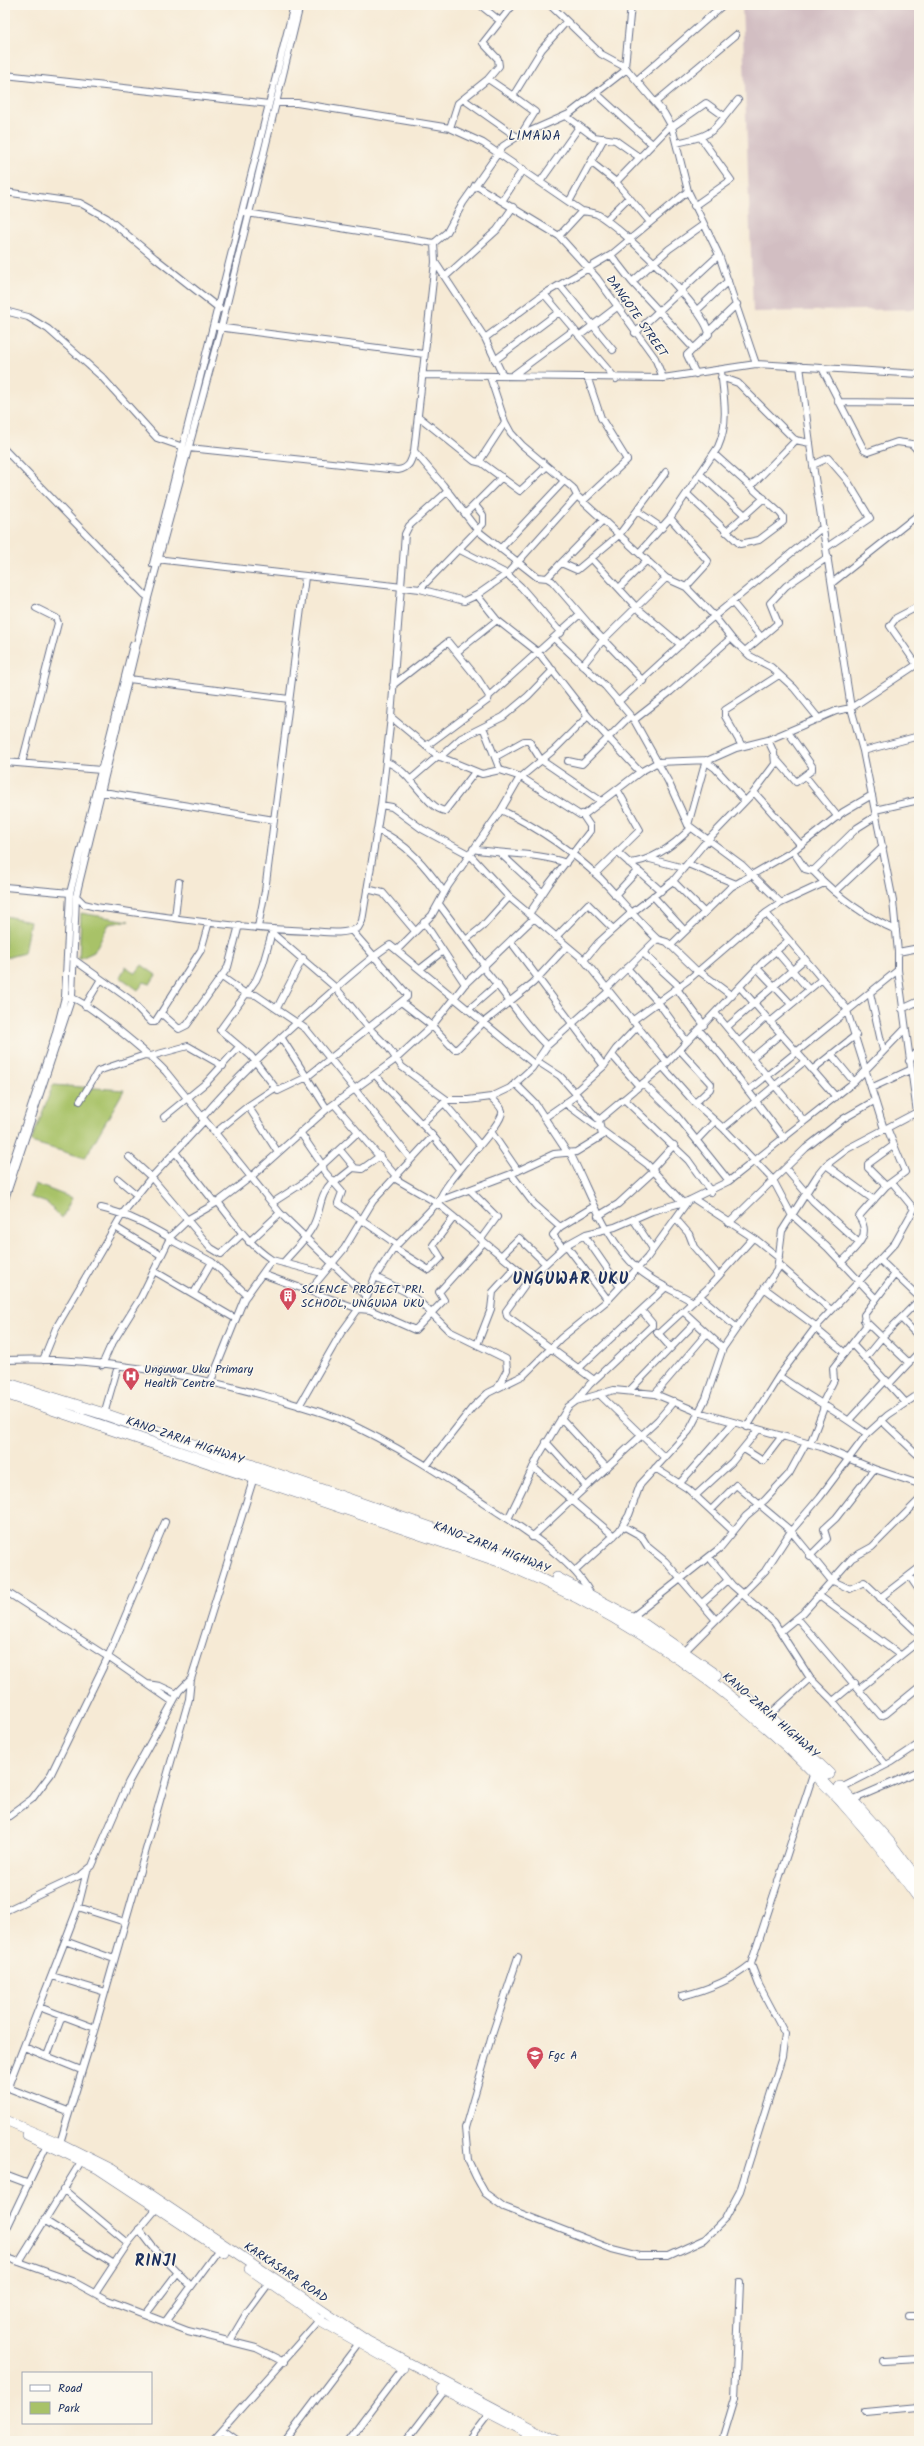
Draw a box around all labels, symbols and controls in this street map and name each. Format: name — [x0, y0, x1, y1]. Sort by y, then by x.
district label: LIMAWA — [508, 126, 562, 147]
street label: DANGOTE STREET — [601, 271, 673, 362]
district label: UNGUWAR UKU — [513, 1267, 629, 1292]
place label: SCIENCE PROJECT PRI. SCHOOL, UNGUWA UKU — [301, 1280, 425, 1313]
building icon: SCIENCE PROJECT PRI. SCHOOL, UNGUWA UKU — [278, 1286, 298, 1311]
place label: Unguwar Uku Primary Health Centre — [144, 1360, 253, 1393]
hospital icon: Unguwar Uku Primary Health Centre — [121, 1366, 141, 1391]
street label: KANO-ZARIA HIGHWAY — [123, 1411, 247, 1470]
street label: KANO-ZARIA HIGHWAY — [431, 1516, 554, 1579]
street label: KANO-ZARIA HIGHWAY — [718, 1668, 824, 1764]
school or university icon: Fgc A — [525, 2045, 545, 2070]
place label: Fgc A — [548, 2046, 577, 2065]
street label: KARKASARA ROAD — [240, 2237, 332, 2308]
district label: RINJI — [135, 2249, 177, 2274]
legend — [22, 2372, 152, 2424]
text: Road — [58, 2379, 83, 2398]
text: Park — [58, 2399, 80, 2418]

